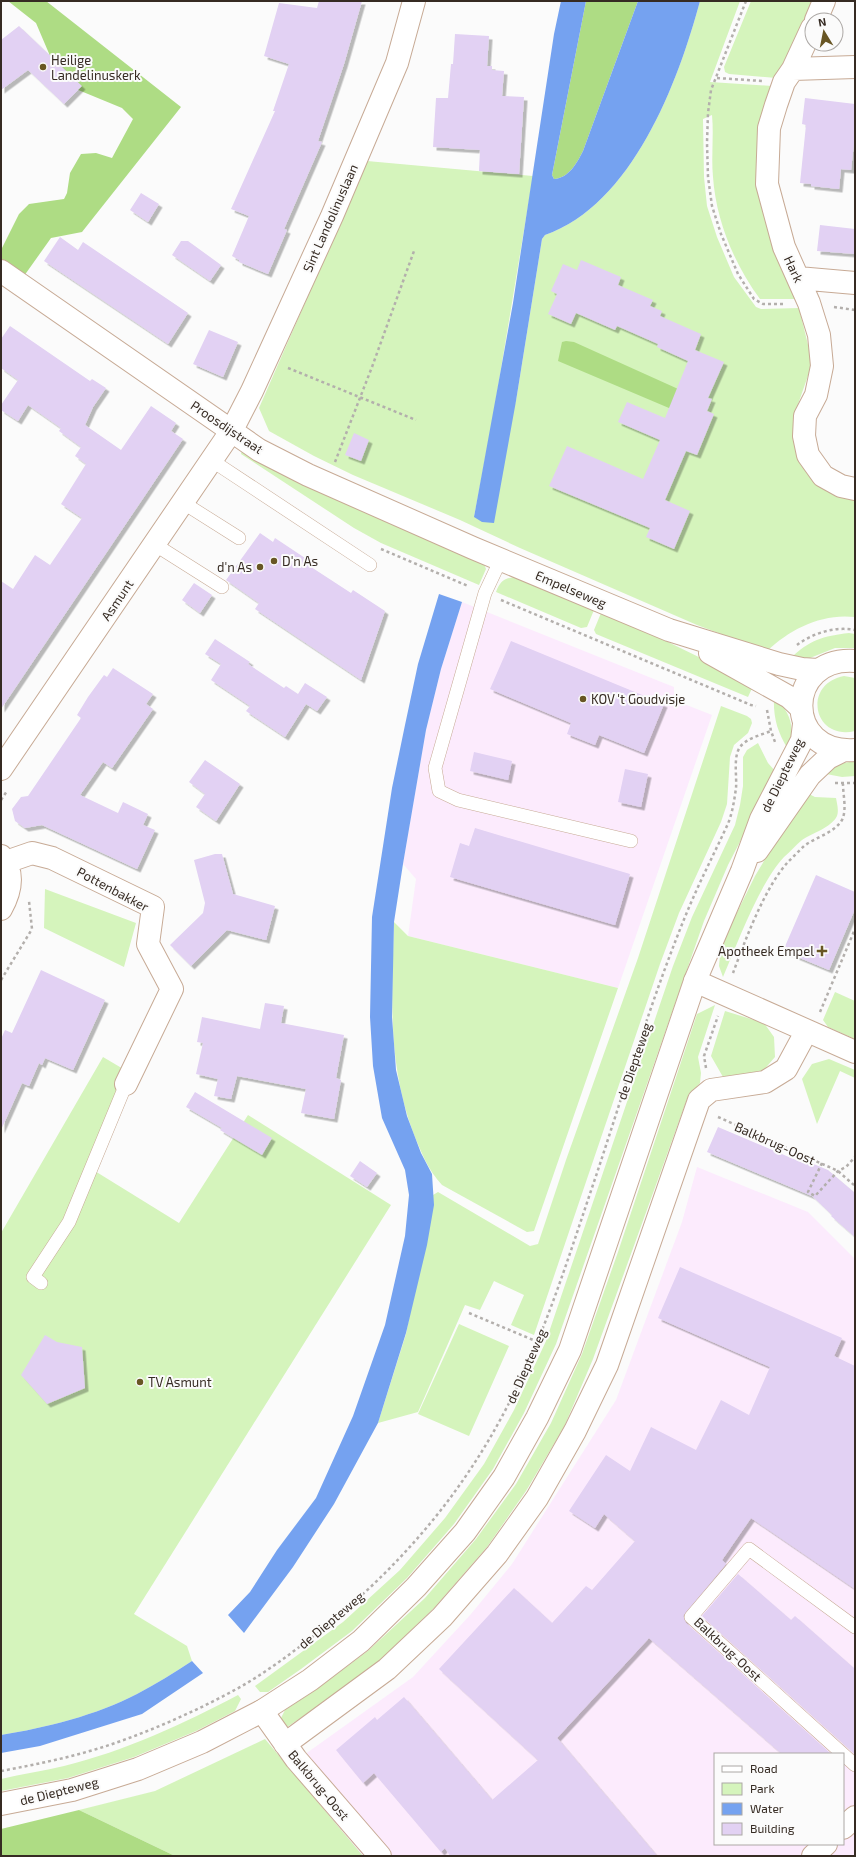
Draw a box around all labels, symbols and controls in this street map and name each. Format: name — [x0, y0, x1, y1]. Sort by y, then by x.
north arrow — [804, 12, 844, 52]
text: N — [817, 15, 827, 29]
place label: Heilige Landelinuskerk — [51, 52, 141, 83]
marker: Heilige Landelinuskerk — [38, 62, 48, 72]
street label: Sint Landolinuslaan — [299, 162, 361, 274]
street label: Hark — [781, 253, 807, 285]
street label: Proosdijstraat — [188, 397, 266, 457]
place label: D'n As — [282, 553, 318, 569]
marker: D'n As — [269, 556, 279, 566]
place label: d'n As — [217, 559, 252, 575]
marker: d'n As — [255, 562, 265, 572]
street label: Empelseweg — [533, 567, 609, 611]
street label: Asmunt — [98, 576, 137, 624]
place label: KOV 't Goudvisje — [591, 691, 685, 707]
marker: KOV 't Goudvisje — [578, 694, 588, 704]
street label: de Diepteweg — [757, 735, 807, 815]
street label: Pottenbakker — [74, 863, 152, 915]
place label: Apotheek Empel — [718, 943, 814, 959]
marker: Apotheek Empel — [817, 946, 827, 956]
street label: de Diepteweg — [613, 1020, 655, 1102]
street label: Balkbrug-Oost — [732, 1118, 818, 1168]
street label: de Diepteweg — [502, 1326, 550, 1406]
place label: TV Asmunt — [148, 1374, 212, 1390]
marker: TV Asmunt — [135, 1377, 145, 1387]
street label: de Diepteweg — [295, 1588, 367, 1652]
street label: Balkbrug-Oost — [691, 1614, 765, 1684]
street label: Balkbrug-Oost — [285, 1747, 353, 1823]
legend — [714, 1753, 844, 1845]
text: Road — [750, 1761, 778, 1775]
street label: de Diepteweg — [18, 1773, 100, 1809]
text: Park — [750, 1781, 775, 1795]
text: Water — [750, 1801, 784, 1815]
text: Building — [750, 1821, 795, 1835]

